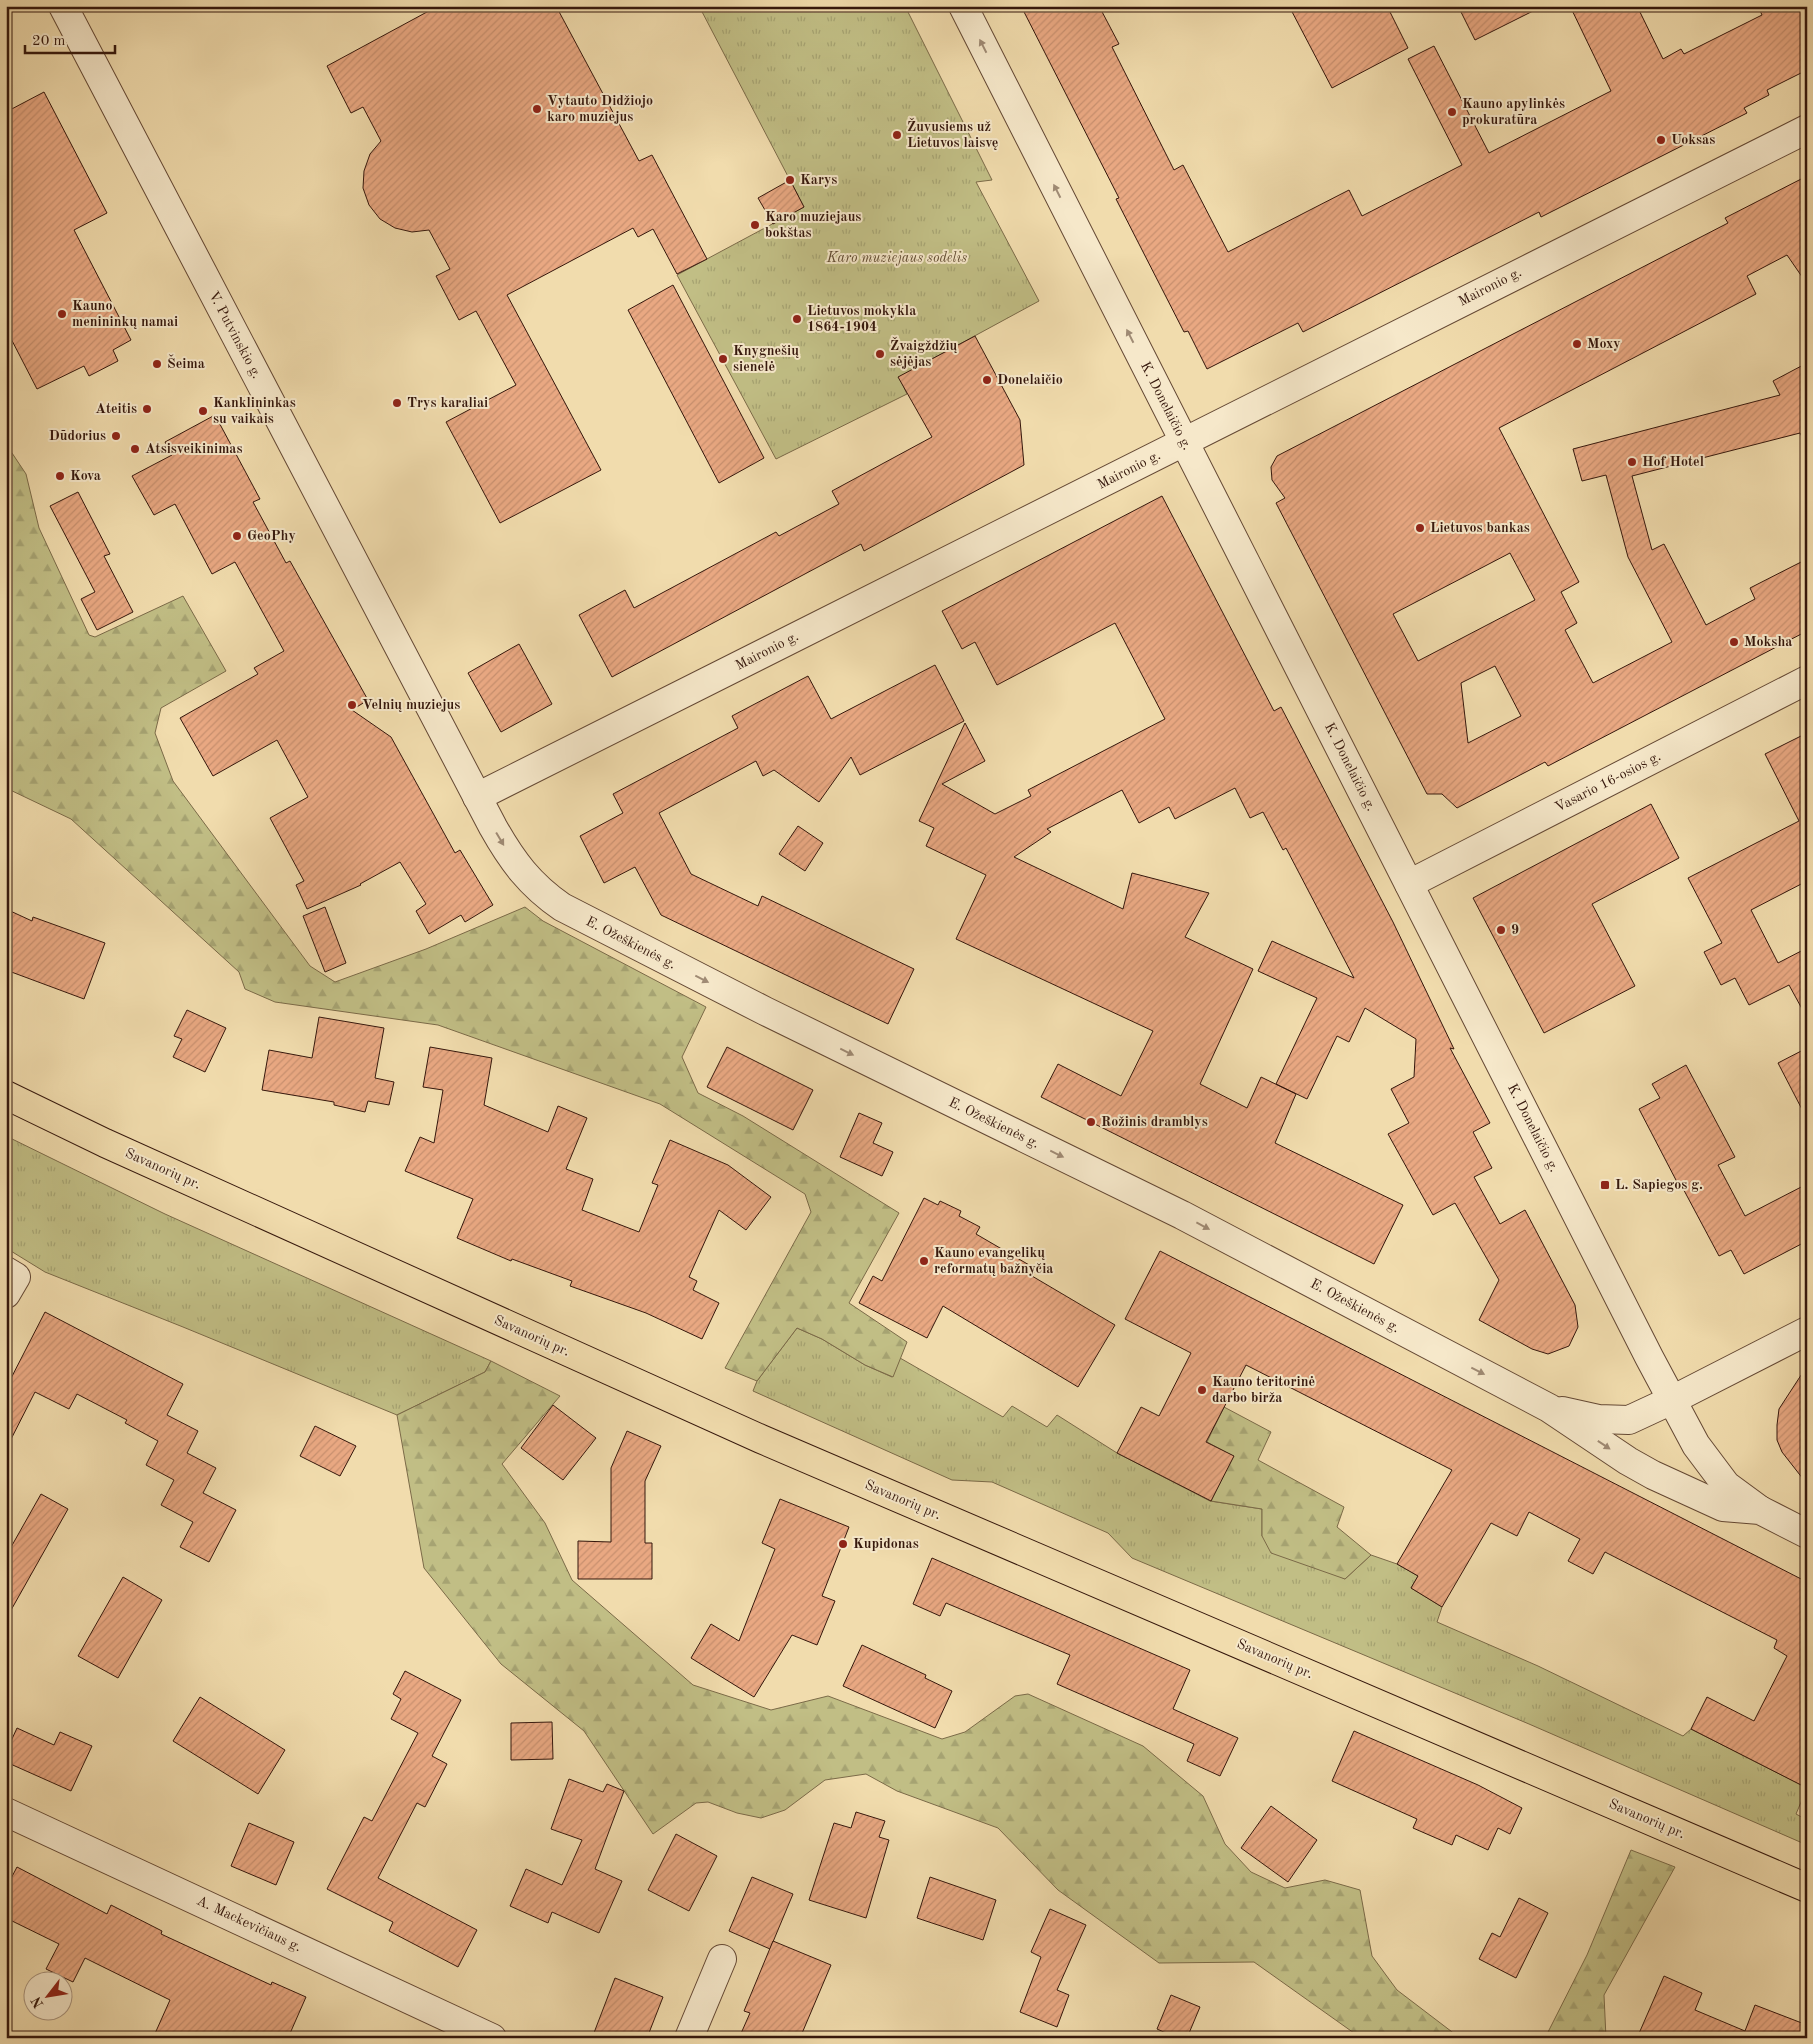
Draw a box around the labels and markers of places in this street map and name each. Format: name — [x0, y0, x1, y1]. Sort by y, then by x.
place label: Vytauto Didžiojo karo muziejus — [547, 94, 653, 124]
place label: Kauno apylinkės prokuratūra — [1462, 97, 1565, 127]
marker: Vytauto Didžiojo karo muziejus — [531, 103, 543, 115]
marker: Kauno apylinkės prokuratūra — [1446, 106, 1458, 118]
place label: Žuvusiems už Lietuvos laisvę — [907, 117, 998, 150]
marker: Žuvusiems už Lietuvos laisvę — [891, 129, 903, 141]
place label: Uoksas — [1671, 133, 1715, 147]
marker: Uoksas — [1655, 134, 1667, 146]
place label: Karys — [800, 173, 837, 187]
marker: Karys — [784, 174, 796, 186]
place label: Karo muziejaus bokštas — [765, 210, 861, 240]
marker: Karo muziejaus bokštas — [749, 219, 761, 231]
place label: Kauno menininkų namai — [72, 299, 178, 329]
place label: Lietuvos mokykla 1864-1904 — [807, 304, 916, 334]
marker: Kauno menininkų namai — [56, 308, 68, 320]
marker: Lietuvos mokykla 1864-1904 — [791, 313, 803, 325]
place label: Žvaigždžių sėjėjas — [890, 336, 958, 369]
place label: Moxy — [1587, 337, 1621, 351]
marker: Moxy — [1571, 338, 1583, 350]
place label: Knygnešių sienelė — [733, 344, 799, 374]
marker: Žvaigždžių sėjėjas — [874, 348, 886, 360]
marker: Knygnešių sienelė — [717, 353, 729, 365]
place label: Šeima — [167, 354, 205, 371]
marker: Šeima — [151, 358, 163, 370]
place label: Donelaičio — [997, 373, 1063, 387]
marker: Donelaičio — [981, 374, 993, 386]
place label: Kanklininkas su vaikais — [213, 396, 296, 426]
place label: Trys karaliai — [407, 396, 488, 410]
marker: Trys karaliai — [391, 397, 403, 409]
place label: Ateitis — [95, 402, 137, 416]
marker: Ateitis — [141, 403, 153, 415]
marker: Kanklininkas su vaikais — [197, 405, 209, 417]
place label: Dūdorius — [49, 429, 106, 443]
marker: Dūdorius — [110, 430, 122, 442]
place label: Atsisveikinimas — [145, 442, 242, 456]
marker: Atsisveikinimas — [129, 443, 141, 455]
place label: Hof Hotel — [1642, 455, 1704, 469]
marker: Hof Hotel — [1626, 456, 1638, 468]
place label: Kova — [70, 469, 101, 483]
marker: Kova — [54, 470, 66, 482]
place label: Lietuvos bankas — [1430, 521, 1530, 535]
marker: Lietuvos bankas — [1414, 522, 1426, 534]
place label: GeoPhy — [247, 529, 296, 543]
marker: GeoPhy — [231, 530, 243, 542]
place label: Moksha — [1744, 635, 1792, 649]
marker: Moksha — [1728, 636, 1740, 648]
place label: Velnių muziejus — [362, 698, 460, 712]
marker: Velnių muziejus — [346, 699, 358, 711]
place label: 9 — [1511, 923, 1519, 937]
marker: 9 — [1495, 924, 1507, 936]
place label: Rožinis dramblys — [1101, 1115, 1208, 1129]
marker: Rožinis dramblys — [1085, 1116, 1097, 1128]
place label: L. Sapiegos g. — [1615, 1178, 1703, 1192]
marker: L. Sapiegos g. — [1599, 1179, 1611, 1191]
place label: Kauno evangelikų reformatų bažnyčia — [934, 1246, 1053, 1276]
marker: Kauno evangelikų reformatų bažnyčia — [918, 1255, 930, 1267]
place label: Kauno teritorinė darbo birža — [1212, 1375, 1315, 1405]
marker: Kauno teritorinė darbo birža — [1196, 1384, 1208, 1396]
place label: Kupidonas — [853, 1537, 919, 1551]
marker: Kupidonas — [837, 1538, 849, 1550]

